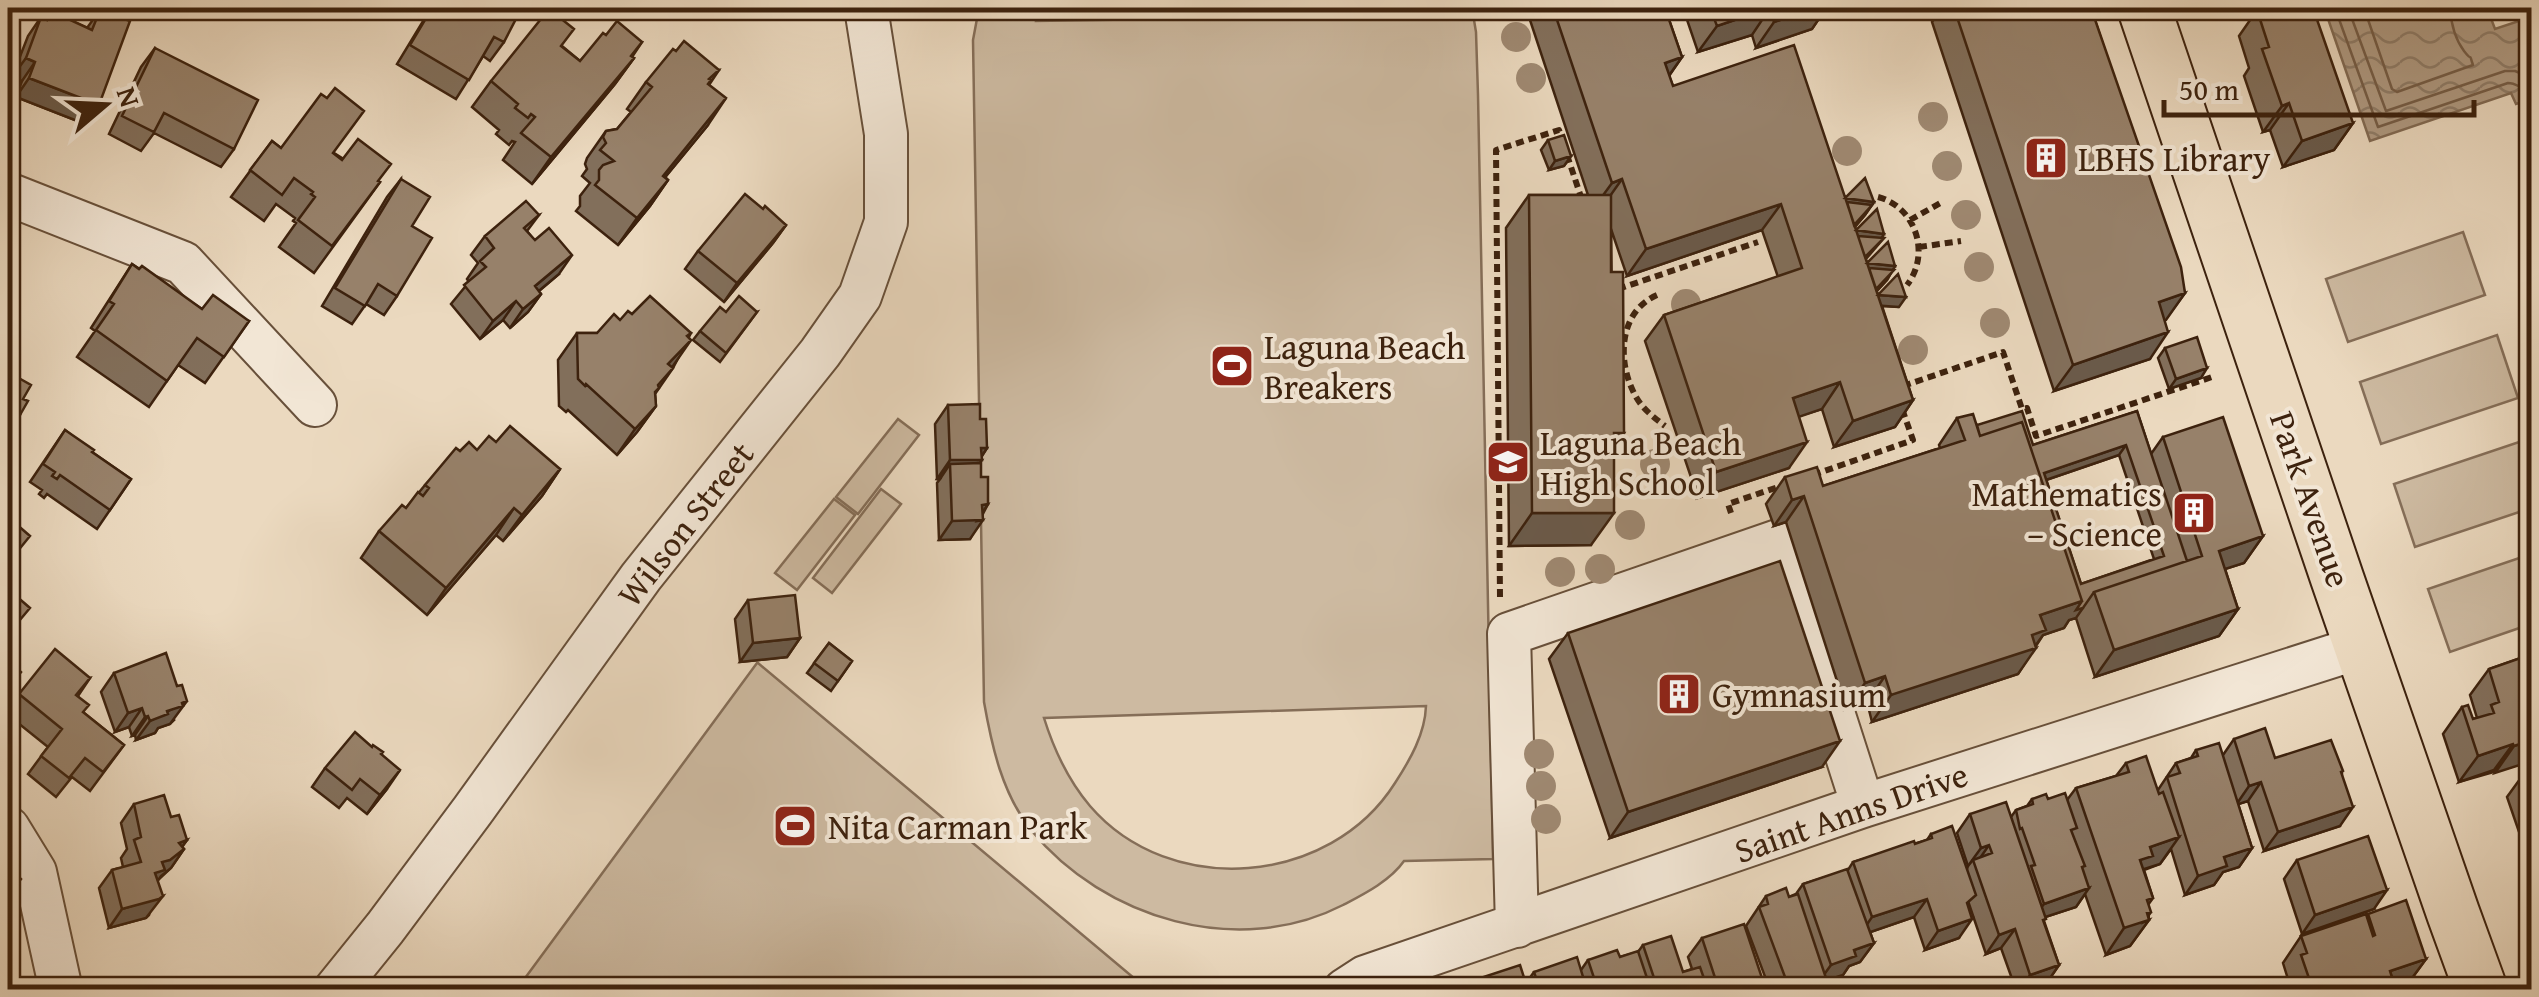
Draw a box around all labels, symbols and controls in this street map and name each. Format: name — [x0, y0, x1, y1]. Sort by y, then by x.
north arrow — [55, 55, 155, 155]
scale bar — [2164, 55, 2474, 117]
text: 50 m — [2179, 67, 2239, 111]
text: N — [107, 81, 152, 112]
place label: LBHS Library — [2078, 133, 2271, 184]
building icon: LBHS Library — [2023, 135, 2069, 181]
place label: Laguna Beach Breakers — [1264, 321, 1466, 412]
sports icon: Laguna Beach Breakers — [1209, 343, 1255, 389]
street label: Park Avenue — [2257, 404, 2365, 594]
place label: Laguna Beach High School — [1540, 417, 1742, 508]
street label: Wilson Street — [604, 431, 766, 617]
school or university icon: Laguna Beach High School — [1485, 439, 1531, 485]
place label: Mathematics – Science — [1972, 468, 2162, 559]
building icon: Mathematics – Science — [2171, 490, 2217, 536]
place label: Gymnasium — [1712, 669, 1887, 720]
building icon: Gymnasium — [1656, 671, 1702, 717]
street label: Saint Anns Drive — [1727, 748, 1975, 876]
place label: Nita Carman Park — [828, 801, 1088, 852]
sports icon: Nita Carman Park — [772, 803, 818, 849]

